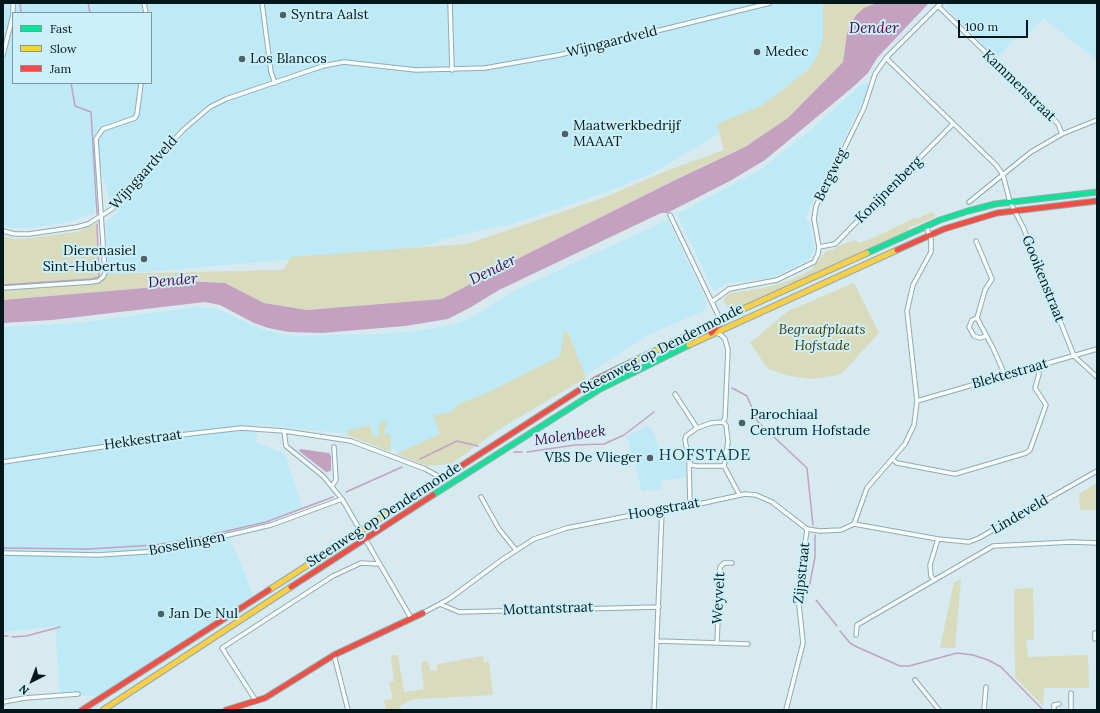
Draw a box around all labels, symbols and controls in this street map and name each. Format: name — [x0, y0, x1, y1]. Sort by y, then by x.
place label: Syntra Aalst — [291, 7, 369, 23]
marker: Syntra Aalst — [278, 10, 288, 20]
legend — [12, 12, 152, 84]
scale bar — [960, 12, 1030, 38]
text: 100 m — [965, 19, 998, 34]
water label: Dender — [849, 20, 899, 38]
text: Fast — [50, 21, 73, 36]
street label: Wijngaardveld — [565, 23, 659, 61]
text: Slow — [50, 41, 77, 56]
place label: Medec — [765, 44, 809, 60]
marker: Medec — [752, 47, 762, 57]
street label: Kammenstraat — [979, 47, 1059, 125]
place label: Los Blancos — [250, 51, 327, 67]
marker: Los Blancos — [237, 54, 247, 64]
text: Jam — [50, 61, 71, 76]
place label: Maatwerkbedrijf MAAAT — [573, 118, 680, 150]
marker: Maatwerkbedrijf MAAAT — [560, 129, 570, 139]
street label: Wijngaardveld — [107, 133, 181, 213]
street label: Bergweg — [811, 146, 851, 204]
street label: Konijnenberg — [852, 153, 926, 227]
street label: Gooikenstraat — [1018, 233, 1068, 325]
place label: Dierenasiel Sint-Hubertus — [43, 243, 136, 276]
water label: Dender — [467, 251, 519, 289]
marker: Dierenasiel Sint-Hubertus — [139, 254, 149, 264]
water label: Dender — [147, 270, 199, 292]
street label: Steenweg op Dendermonde — [578, 301, 746, 397]
park label: Begraafplaats Hofstade — [778, 322, 866, 354]
street label: Blektestraat — [970, 355, 1050, 393]
place label: Parochiaal Centrum Hofstade — [750, 407, 870, 440]
marker: Parochiaal Centrum Hofstade — [737, 418, 747, 428]
water label: Molenbeek — [533, 422, 607, 450]
street label: Hekkestraat — [103, 426, 183, 454]
district label: HOFSTADE — [659, 445, 751, 465]
place label: VBS De Vlieger — [545, 450, 642, 466]
marker: VBS De Vlieger — [645, 453, 655, 463]
street label: Steenweg op Dendermonde — [304, 459, 464, 571]
street label: Lindeveld — [988, 492, 1052, 538]
street label: Hoogstraat — [627, 494, 701, 524]
street label: Bosselingen — [147, 528, 227, 560]
street label: Zijpstraat — [790, 541, 814, 605]
street label: Weyvelt — [709, 572, 729, 624]
street label: Mottantstraat — [502, 599, 594, 619]
place label: Jan De Nul — [169, 606, 238, 622]
marker: Jan De Nul — [156, 609, 166, 619]
north arrow — [12, 661, 52, 701]
text: N — [16, 682, 32, 698]

